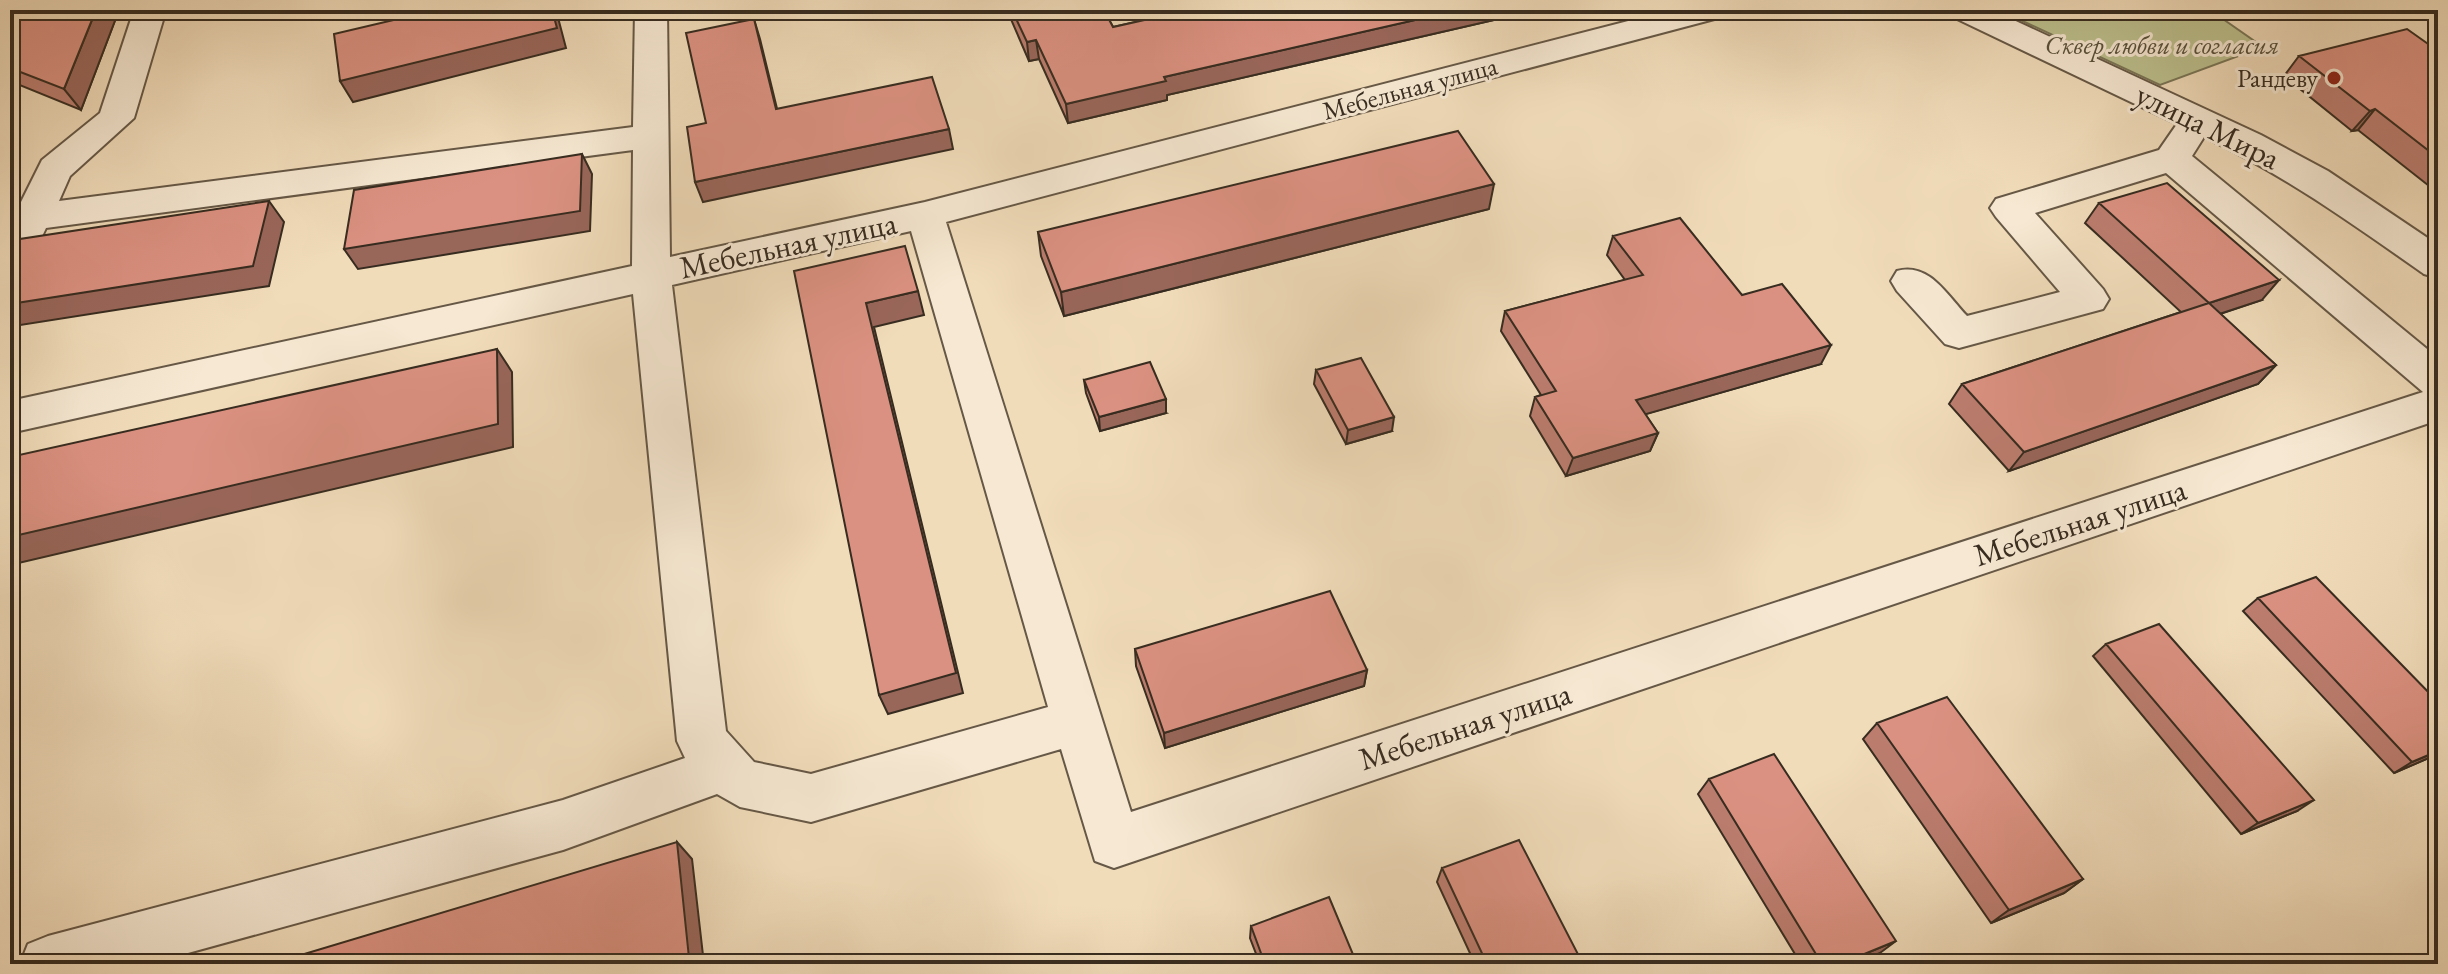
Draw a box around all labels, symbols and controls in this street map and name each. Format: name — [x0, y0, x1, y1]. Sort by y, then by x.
park label: Сквер любви и согласия — [2045, 28, 2279, 62]
street label: Мебельная улица — [1319, 48, 1502, 128]
place label: Рандеву — [2237, 61, 2319, 95]
marker: Рандеву — [2325, 69, 2343, 87]
street label: улица Мира — [2129, 73, 2287, 179]
street label: Мебельная улица — [676, 201, 901, 289]
street label: Мебельная улица — [1968, 468, 2192, 576]
street label: Мебельная улица — [1353, 672, 1577, 780]

